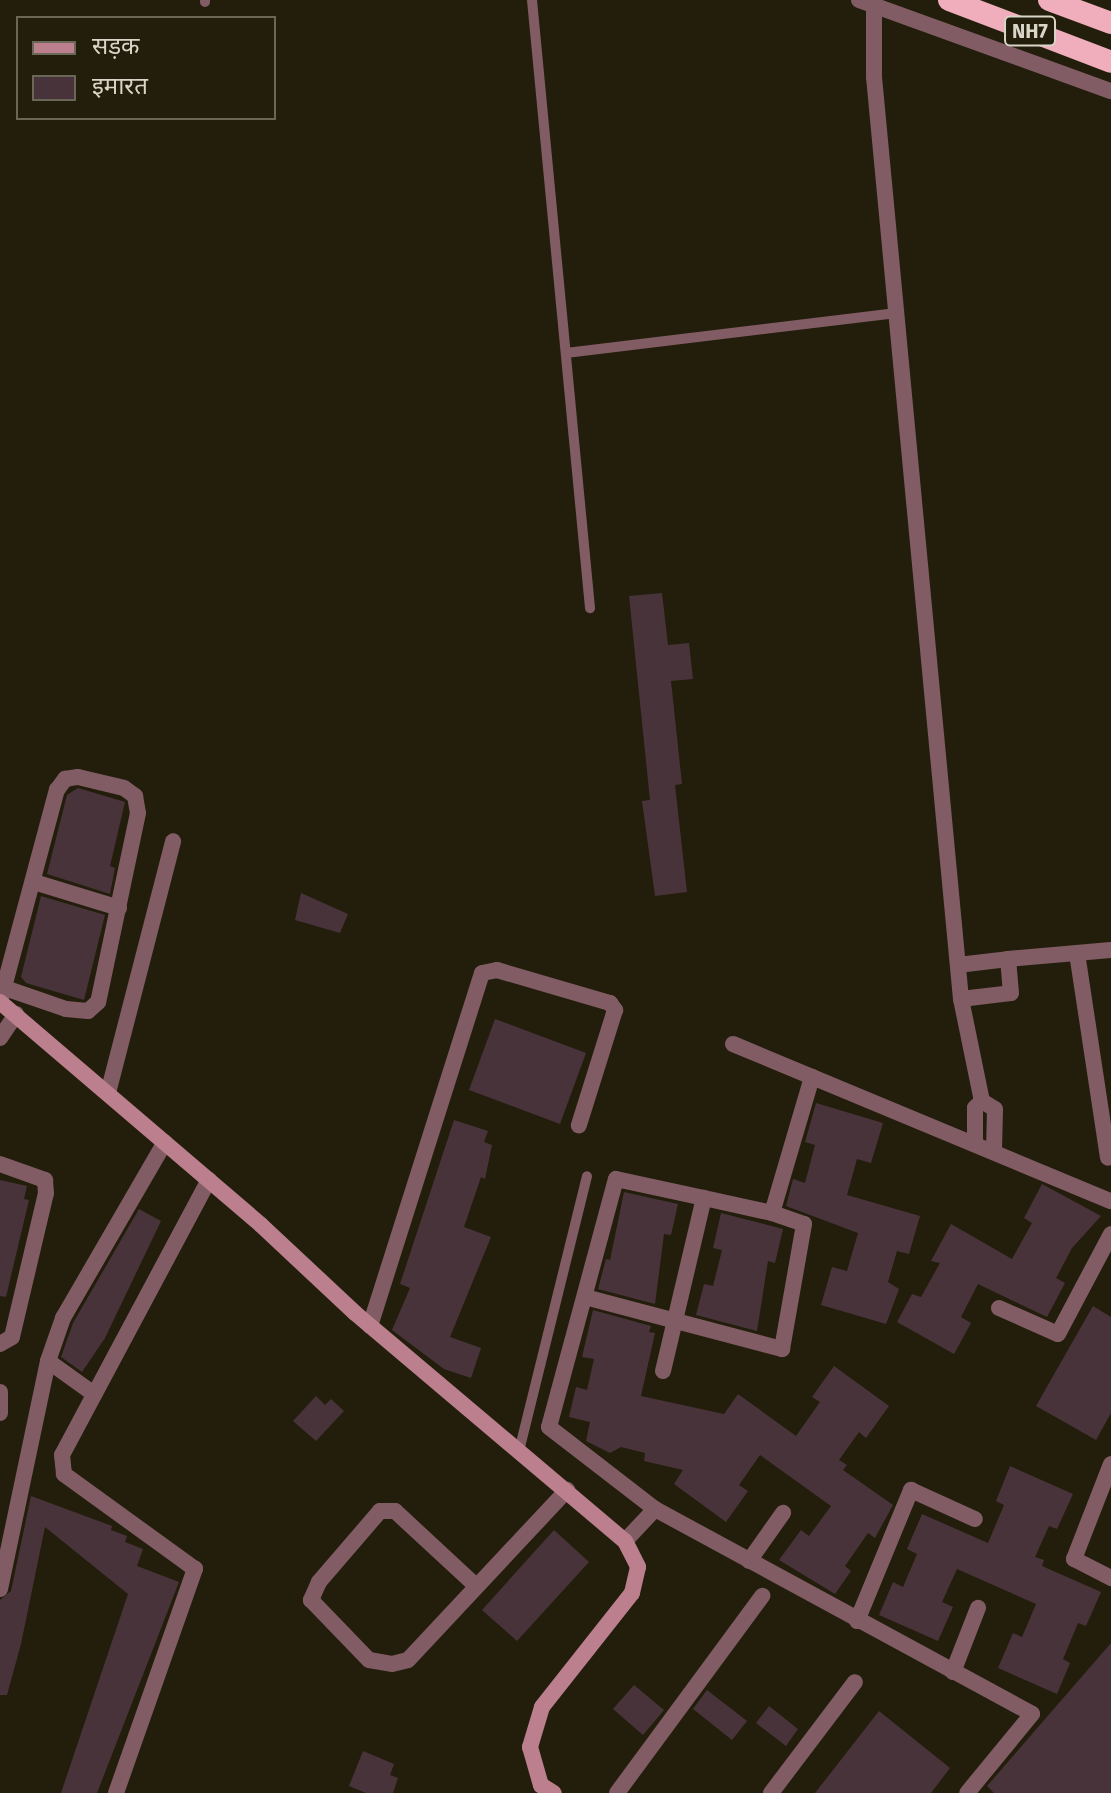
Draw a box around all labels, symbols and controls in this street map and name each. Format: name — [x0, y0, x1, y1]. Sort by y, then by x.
road number: NH7 — [1004, 15, 1056, 47]
legend — [16, 16, 276, 120]
text: सड़क — [92, 32, 140, 60]
text: इमारत — [92, 72, 148, 100]

